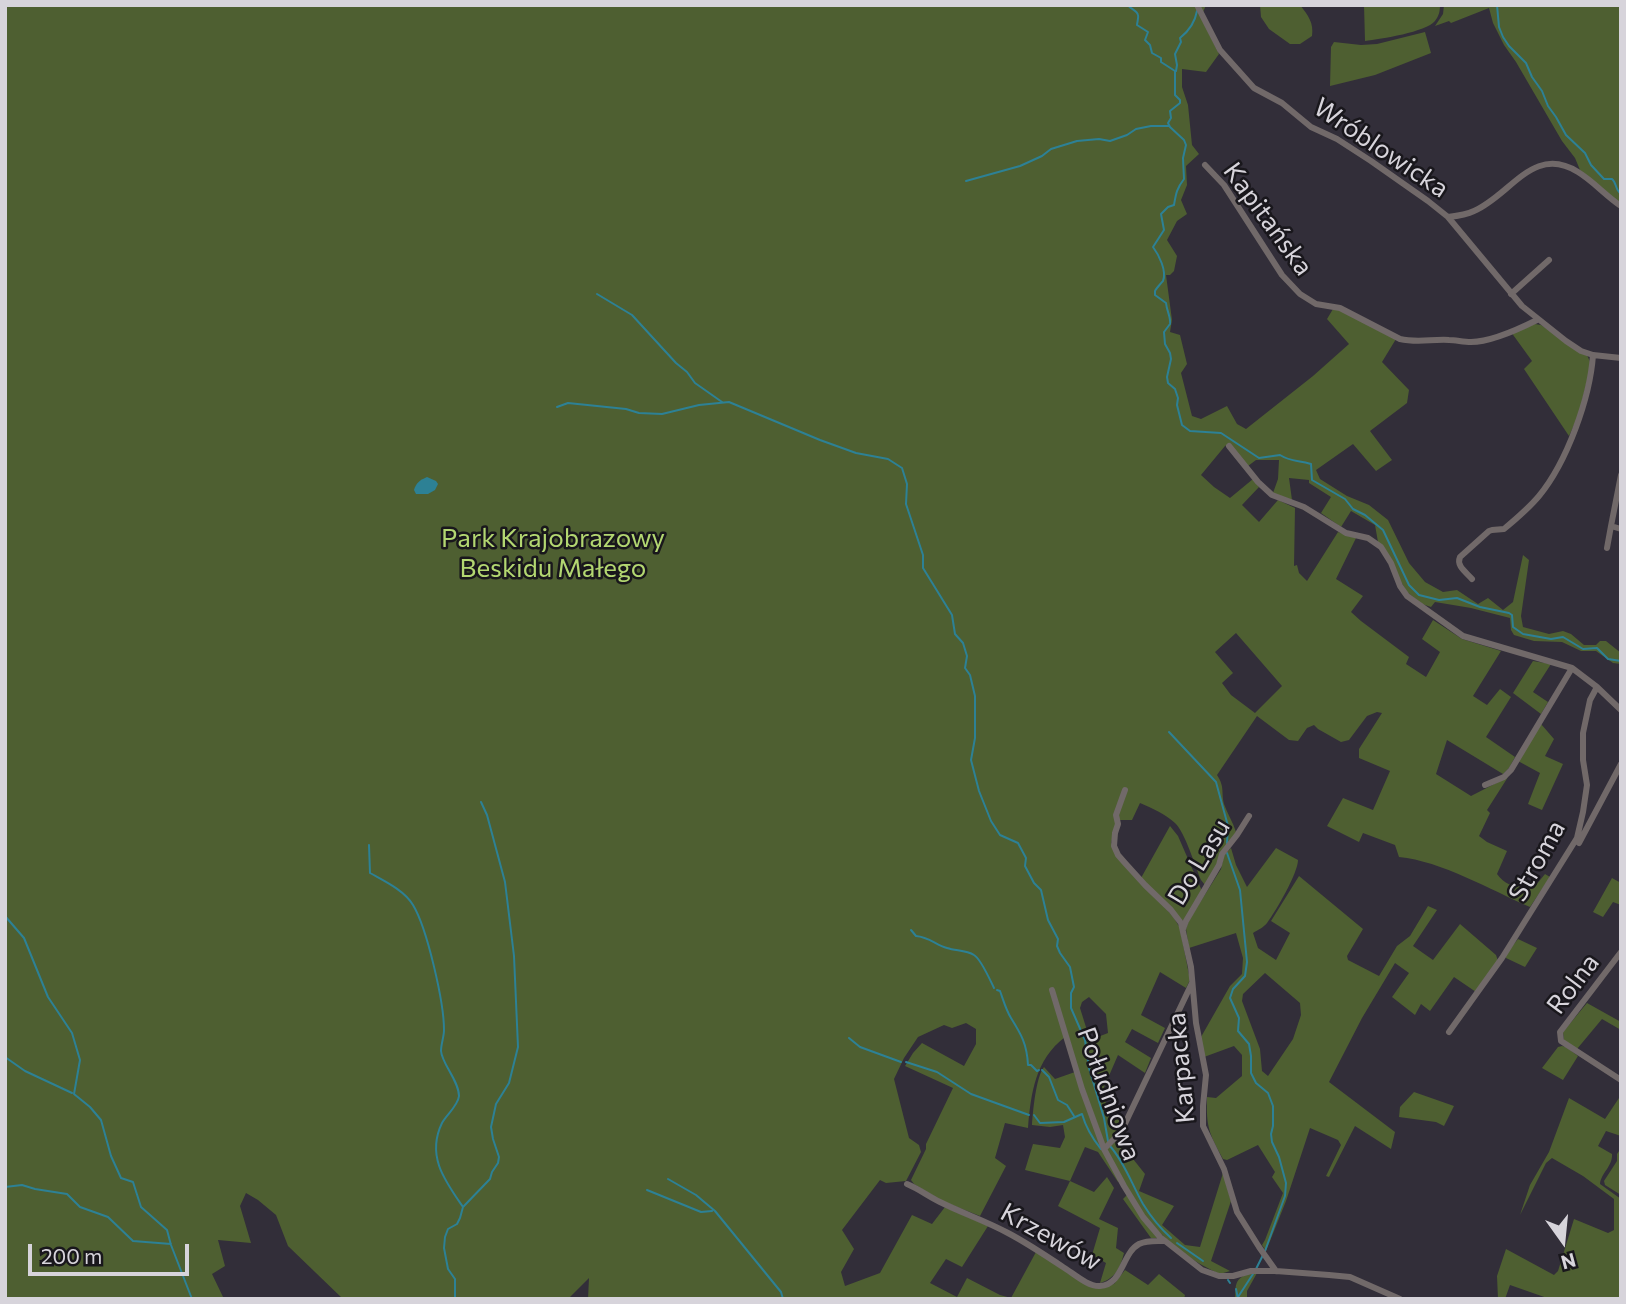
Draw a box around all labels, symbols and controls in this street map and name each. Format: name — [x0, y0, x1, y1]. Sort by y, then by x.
street label: Wróblowicka — [1308, 92, 1454, 204]
street label: Kapitańska — [1217, 157, 1319, 281]
park label: Park Krajobrazowy Beskidu Małego — [441, 522, 665, 584]
street label: Do Lasu — [1161, 813, 1237, 911]
street label: Stroma — [1502, 815, 1572, 907]
street label: Rolna — [1540, 948, 1606, 1020]
street label: Karpacka — [1161, 1011, 1201, 1125]
street label: Południowa — [1070, 1023, 1148, 1165]
street label: Krzewów — [995, 1197, 1107, 1277]
north arrow — [1528, 1206, 1598, 1276]
scale bar — [32, 1230, 192, 1274]
text: 200 m — [41, 1243, 102, 1268]
text: N — [1559, 1249, 1578, 1275]

